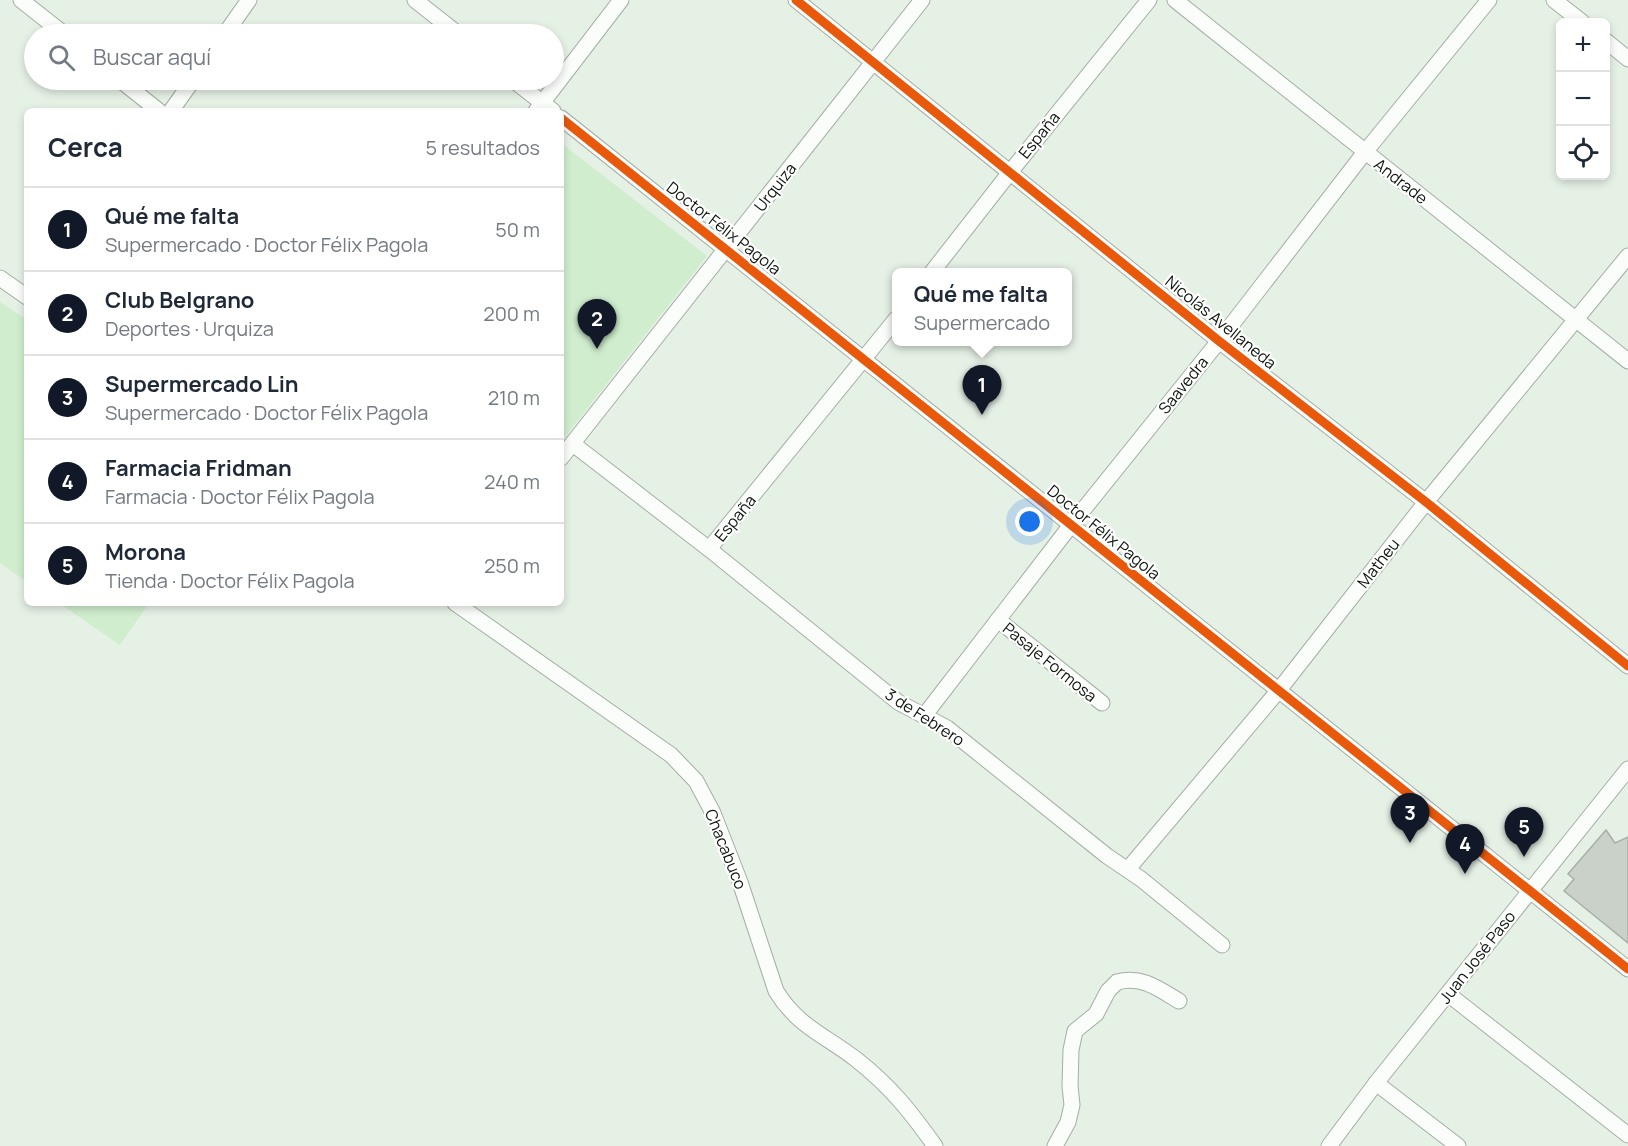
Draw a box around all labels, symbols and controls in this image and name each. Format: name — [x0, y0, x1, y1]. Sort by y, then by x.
map controls — [1556, 18, 1610, 180]
button: + — [1556, 18, 1610, 72]
search box — [24, 24, 564, 90]
icon: search — [45, 41, 78, 74]
text: Buscar aquí — [93, 42, 211, 72]
button: − — [1556, 72, 1610, 126]
street label: España — [1013, 107, 1065, 163]
button: locate — [1556, 126, 1610, 180]
text: Cerca — [48, 129, 123, 165]
text: 5 resultados — [426, 134, 540, 161]
street label: Andrade — [1370, 153, 1432, 209]
street label: Urquiza — [749, 158, 801, 216]
street label: Doctor Félix Pagola — [662, 176, 786, 280]
text: Qué me falta — [105, 201, 239, 231]
text: 1 — [63, 216, 72, 243]
text: 50 m — [495, 216, 540, 243]
text: Supermercado · Doctor Félix Pagola — [105, 231, 428, 258]
popup — [892, 268, 1072, 346]
street label: Nicolás Avellaneda — [1161, 270, 1281, 374]
text: Qué me falta — [914, 279, 1048, 309]
text: Club Belgrano — [105, 285, 254, 315]
text: 2 — [62, 300, 73, 327]
text: 200 m — [483, 300, 540, 327]
pin: 2 — [578, 300, 616, 349]
text: Supermercado — [914, 309, 1050, 336]
text: Deportes · Urquiza — [105, 315, 274, 342]
street label: Saavedra — [1153, 352, 1213, 418]
pin: 1 — [962, 366, 1002, 415]
text: Supermercado Lin — [105, 369, 299, 399]
text: 3 — [62, 384, 73, 411]
text: 210 m — [488, 384, 540, 411]
text: Supermercado · Doctor Félix Pagola — [105, 399, 428, 426]
text: Farmacia Fridman — [105, 453, 292, 483]
text: 4 — [61, 468, 74, 495]
text: 240 m — [484, 468, 540, 495]
street label: Doctor Félix Pagola — [1043, 480, 1165, 584]
text: Farmacia · Doctor Félix Pagola — [105, 483, 375, 510]
street label: España — [709, 490, 761, 546]
your location — [1015, 507, 1044, 536]
street label: Matheu — [1352, 534, 1404, 592]
text: Morona — [105, 537, 186, 567]
text: 5 — [62, 552, 73, 579]
text: 250 m — [484, 552, 540, 579]
text: Tienda · Doctor Félix Pagola — [105, 567, 355, 594]
street label: Pasaje Formosa — [998, 617, 1102, 707]
street label: 3 de Febrero — [881, 683, 969, 751]
pin: 3 — [1390, 794, 1430, 843]
street label: Chacabuco — [700, 806, 752, 892]
pin: 5 — [1504, 808, 1544, 857]
pin: 4 — [1446, 824, 1484, 874]
street label: Juan José Paso — [1434, 906, 1520, 1008]

